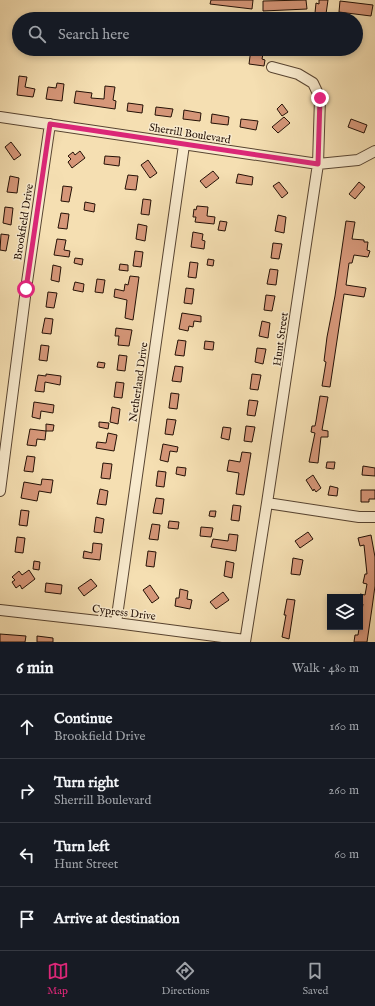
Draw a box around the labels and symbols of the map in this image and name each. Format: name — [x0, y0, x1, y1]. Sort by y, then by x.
route end — [311, 89, 329, 107]
street label: Sherrill Boulevard — [148, 121, 232, 147]
street label: Brookfield Drive — [11, 183, 37, 261]
route start — [17, 280, 35, 298]
street label: Hunt Street — [270, 311, 292, 367]
street label: Netherland Drive — [126, 341, 152, 423]
street label: Cypress Drive — [91, 602, 157, 624]

